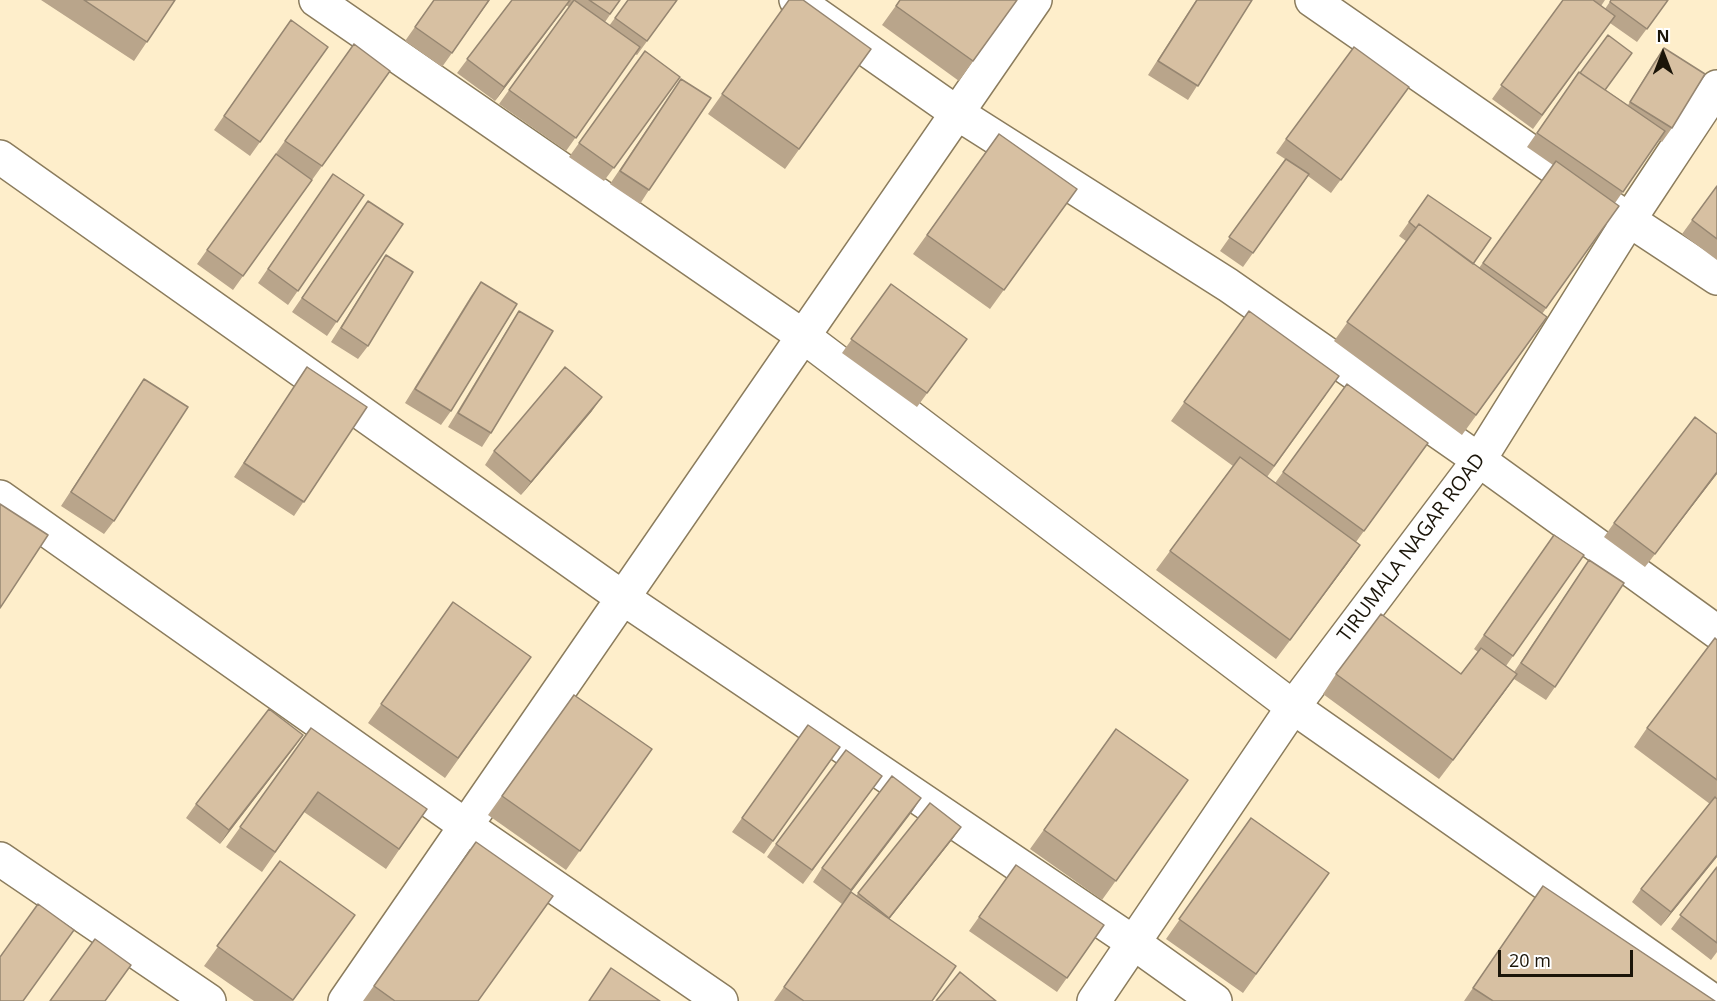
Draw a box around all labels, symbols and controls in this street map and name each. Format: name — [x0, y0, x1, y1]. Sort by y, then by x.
north arrow — [1633, 24, 1693, 84]
text: N — [1656, 25, 1670, 47]
street label: TIRUMALA NAGAR ROAD — [1333, 449, 1491, 647]
scale bar — [1501, 938, 1636, 976]
text: 20 m — [1509, 948, 1551, 972]

